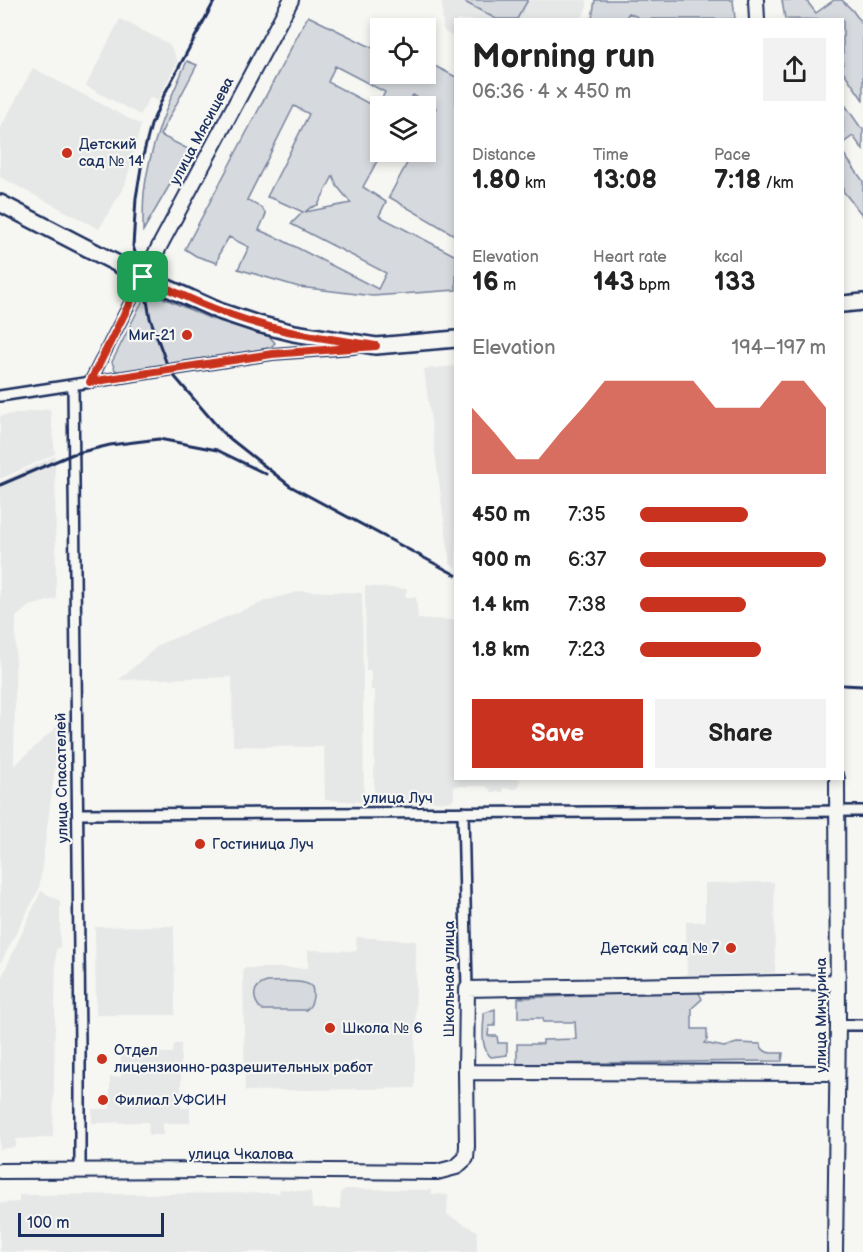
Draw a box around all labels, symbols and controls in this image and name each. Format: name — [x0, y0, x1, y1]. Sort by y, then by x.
map controls — [370, 18, 436, 162]
button: locate — [370, 18, 436, 84]
text: Morning run — [472, 37, 655, 77]
button: share — [763, 38, 826, 101]
street label: улица Мясищева — [166, 74, 239, 188]
text: 06:36 · 4 × 450 m — [472, 80, 631, 104]
button: layers — [370, 96, 436, 162]
place label: Детский сад № 14 — [79, 135, 144, 171]
marker: Детский сад № 14 — [60, 146, 74, 160]
text: Distance — [472, 146, 536, 165]
text: Time — [593, 146, 628, 165]
text: Pace — [714, 146, 750, 165]
text: 1.80 — [472, 165, 521, 196]
text: 13:08 — [593, 165, 657, 196]
text: 7:18 — [714, 165, 761, 196]
text: km — [521, 174, 546, 193]
text: /km — [761, 174, 794, 193]
text: Elevation — [472, 248, 539, 267]
text: Heart rate — [593, 248, 667, 267]
text: kcal — [714, 248, 743, 267]
pin — [117, 251, 168, 302]
icon: arrive — [126, 260, 159, 293]
text: 16 — [472, 267, 499, 298]
text: 143 — [593, 267, 634, 298]
text: 133 — [714, 267, 755, 298]
text: m — [499, 276, 516, 295]
text: bpm — [634, 276, 670, 295]
place label: Миг-21 — [128, 326, 175, 345]
marker: Миг-21 — [180, 328, 194, 342]
text: Elevation — [472, 336, 555, 360]
text: 194–197 m — [731, 336, 826, 360]
text: 450 m — [472, 503, 530, 527]
text: 7:35 — [568, 503, 606, 527]
text: 900 m — [472, 548, 531, 572]
text: 6:37 — [568, 548, 606, 572]
text: 1.4 km — [472, 593, 530, 617]
text: 7:38 — [568, 593, 606, 617]
text: 1.8 km — [472, 638, 530, 662]
text: 7:23 — [568, 638, 606, 662]
button: Save — [472, 699, 643, 768]
button: Share — [655, 699, 826, 768]
street label: улица Спасателей — [51, 713, 73, 843]
street label: улица Луч — [363, 789, 433, 808]
place label: Гостиница Луч — [212, 835, 314, 854]
marker: Гостиница Луч — [193, 837, 207, 851]
street label: Школьная улица — [440, 920, 459, 1038]
place label: Детский сад № 7 — [601, 939, 720, 958]
marker: Детский сад № 7 — [724, 941, 738, 955]
street label: улица Мичурина — [812, 957, 831, 1073]
place label: Школа № 6 — [342, 1019, 423, 1038]
marker: Школа № 6 — [323, 1021, 337, 1035]
place label: Отдел лицензионно-разрешительных работ — [114, 1041, 373, 1077]
marker: Отдел лицензионно-разрешительных работ — [95, 1052, 109, 1066]
place label: Филиал УФСИН — [115, 1091, 227, 1110]
marker: Филиал УФСИН — [96, 1093, 110, 1107]
street label: улица Чкалова — [188, 1145, 294, 1164]
scale bar — [18, 1210, 164, 1238]
text: 100 m — [27, 1214, 70, 1233]

